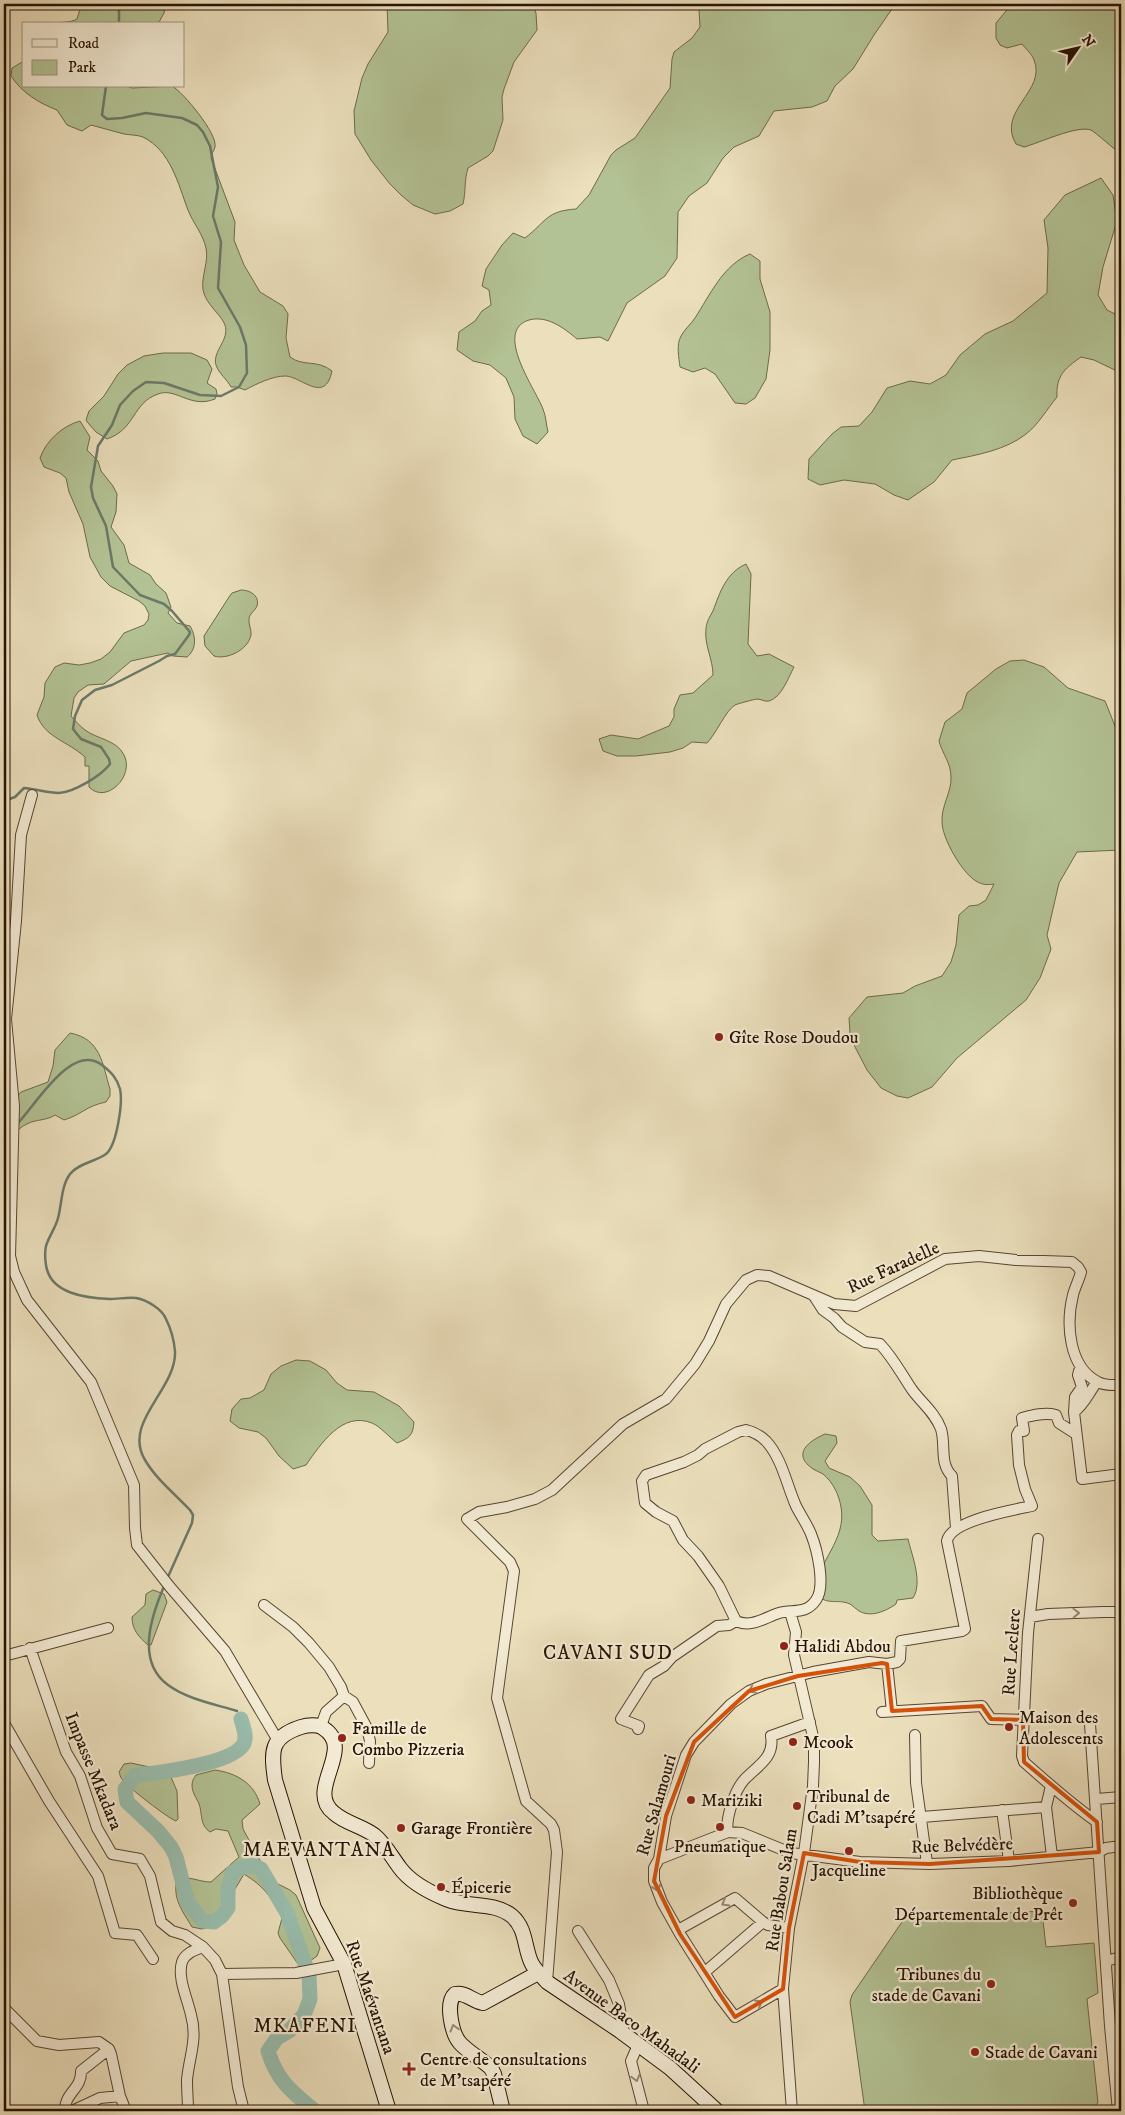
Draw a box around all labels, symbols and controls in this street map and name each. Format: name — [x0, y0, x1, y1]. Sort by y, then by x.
legend — [22, 22, 185, 88]
north arrow — [1052, 22, 1102, 72]
text: N — [1077, 31, 1099, 52]
text: Road — [68, 34, 100, 53]
text: Park — [68, 58, 97, 77]
place label: Gîte Rose Doudou — [729, 1027, 859, 1049]
marker: Gîte Rose Doudou — [713, 1031, 725, 1043]
street label: Rue Faradelle — [844, 1237, 943, 1299]
street label: Rue Leclerc — [998, 1607, 1026, 1696]
one-way arrow — [1072, 1607, 1080, 1618]
place label: Halidi Abdou — [794, 1636, 891, 1658]
marker: Halidi Abdou — [778, 1640, 790, 1652]
district label: CAVANI SUD — [543, 1641, 673, 1666]
one-way arrow — [748, 1684, 757, 1694]
place label: Maison des Adolescents — [1019, 1707, 1103, 1750]
street label: Impasse Mkadara — [59, 1709, 127, 1834]
place label: Famille de Combo Pizzeria — [352, 1718, 465, 1761]
marker: Maison des Adolescents — [1003, 1721, 1015, 1733]
marker: Famille de Combo Pizzeria — [336, 1732, 348, 1744]
place label: Mcook — [803, 1732, 853, 1754]
marker: Mcook — [787, 1736, 799, 1748]
street label: Rue Salamouri — [632, 1752, 682, 1858]
place label: Tribunal de Cadi M'tsapéré — [807, 1786, 916, 1829]
place label: Mariziki — [701, 1790, 762, 1812]
marker: Mariziki — [685, 1794, 697, 1806]
marker: Tribunal de Cadi M'tsapéré — [791, 1800, 803, 1812]
place label: Garage Frontière — [411, 1818, 533, 1840]
marker: Pneumatique — [714, 1821, 726, 1833]
marker: Garage Frontière — [395, 1822, 407, 1834]
street label: Rue Babou Salam — [761, 1827, 803, 1953]
street label: Rue Belvédère — [911, 1833, 1013, 1859]
place label: Pneumatique — [674, 1836, 766, 1858]
district label: MAEVANTANA — [243, 1838, 395, 1863]
marker: Jacqueline — [843, 1845, 855, 1857]
place label: Jacqueline — [810, 1860, 886, 1882]
place label: Épicerie — [451, 1877, 511, 1899]
marker: Épicerie — [435, 1881, 447, 1893]
place label: Bibliothèque Départementale de Prêt — [895, 1883, 1063, 1926]
one-way arrow — [651, 1884, 661, 1892]
one-way arrow — [721, 1897, 730, 1907]
marker: Bibliothèque Départementale de Prêt — [1067, 1897, 1079, 1909]
street label: Rue Maévantana — [340, 1938, 400, 2057]
place label: Tribunes du stade de Cavani — [872, 1964, 981, 2007]
street label: Avenue Baco Mahadali — [559, 1965, 704, 2079]
marker: Tribunes du stade de Cavani — [985, 1978, 997, 1990]
one-way arrow — [753, 1999, 762, 2009]
district label: MKAFENI — [253, 2014, 357, 2039]
one-way arrow — [449, 2024, 460, 2033]
place label: Stade de Cavani — [985, 2042, 1098, 2064]
marker: Stade de Cavani — [969, 2046, 981, 2058]
place label: Centre de consultations de M'tsapéré — [420, 2049, 587, 2092]
marker: Centre de consultations de M'tsapéré — [402, 2062, 416, 2076]
one-way arrow — [630, 2073, 640, 2081]

